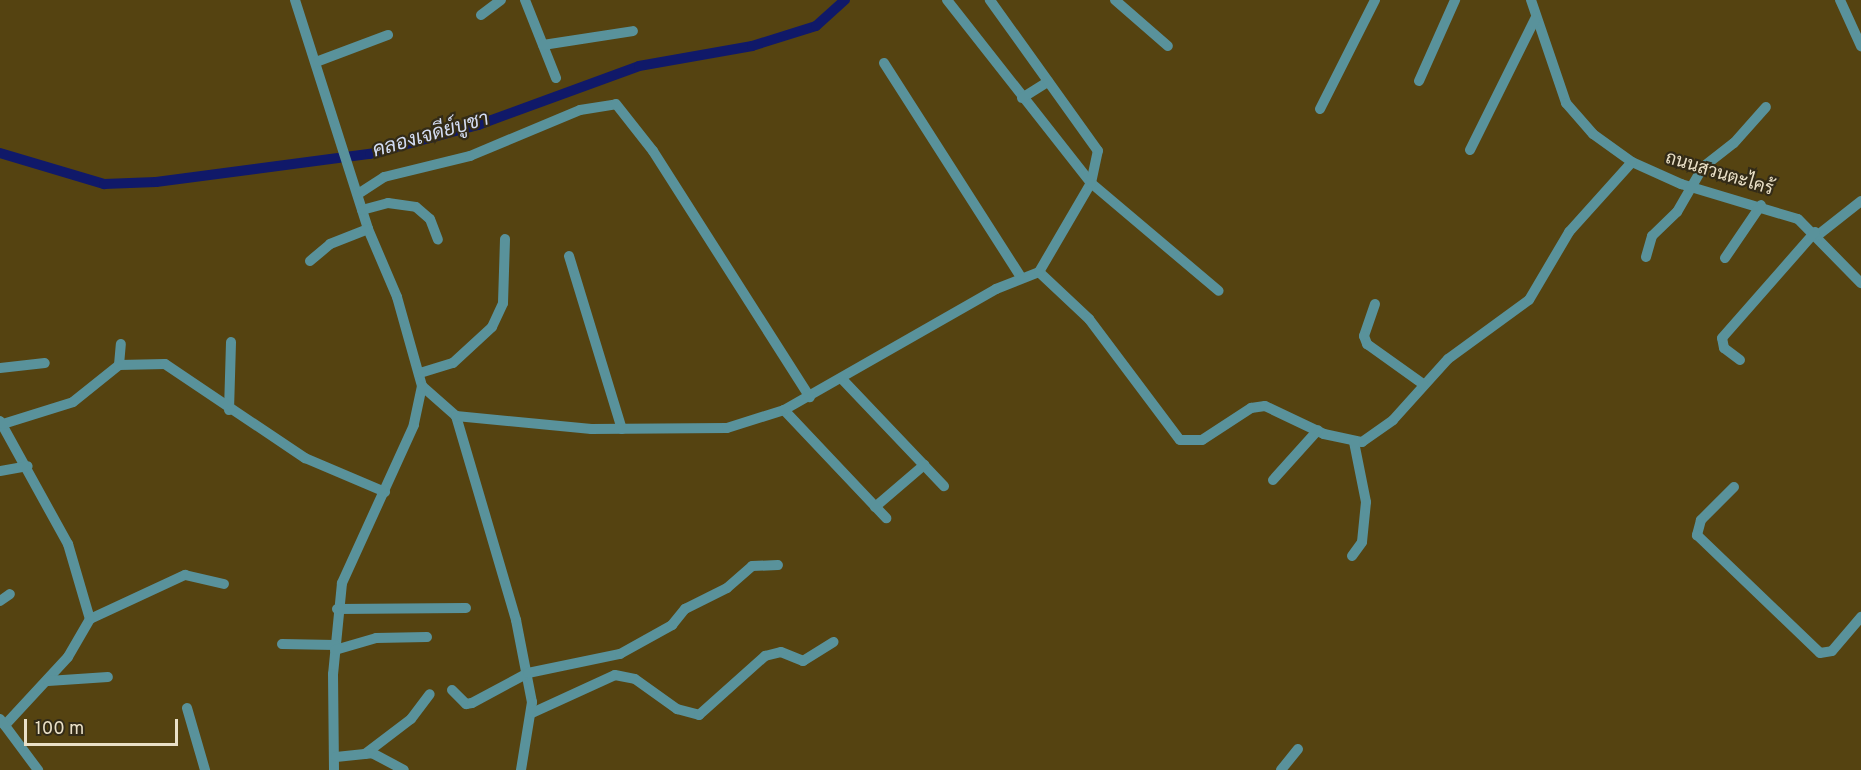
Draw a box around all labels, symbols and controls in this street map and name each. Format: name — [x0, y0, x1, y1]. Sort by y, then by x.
water label: คลองเจดีย์บูชา — [370, 108, 492, 164]
street label: ถนนสวนตะไคร้ — [1662, 148, 1776, 202]
scale bar — [27, 707, 182, 745]
text: 100 m — [35, 718, 84, 741]

